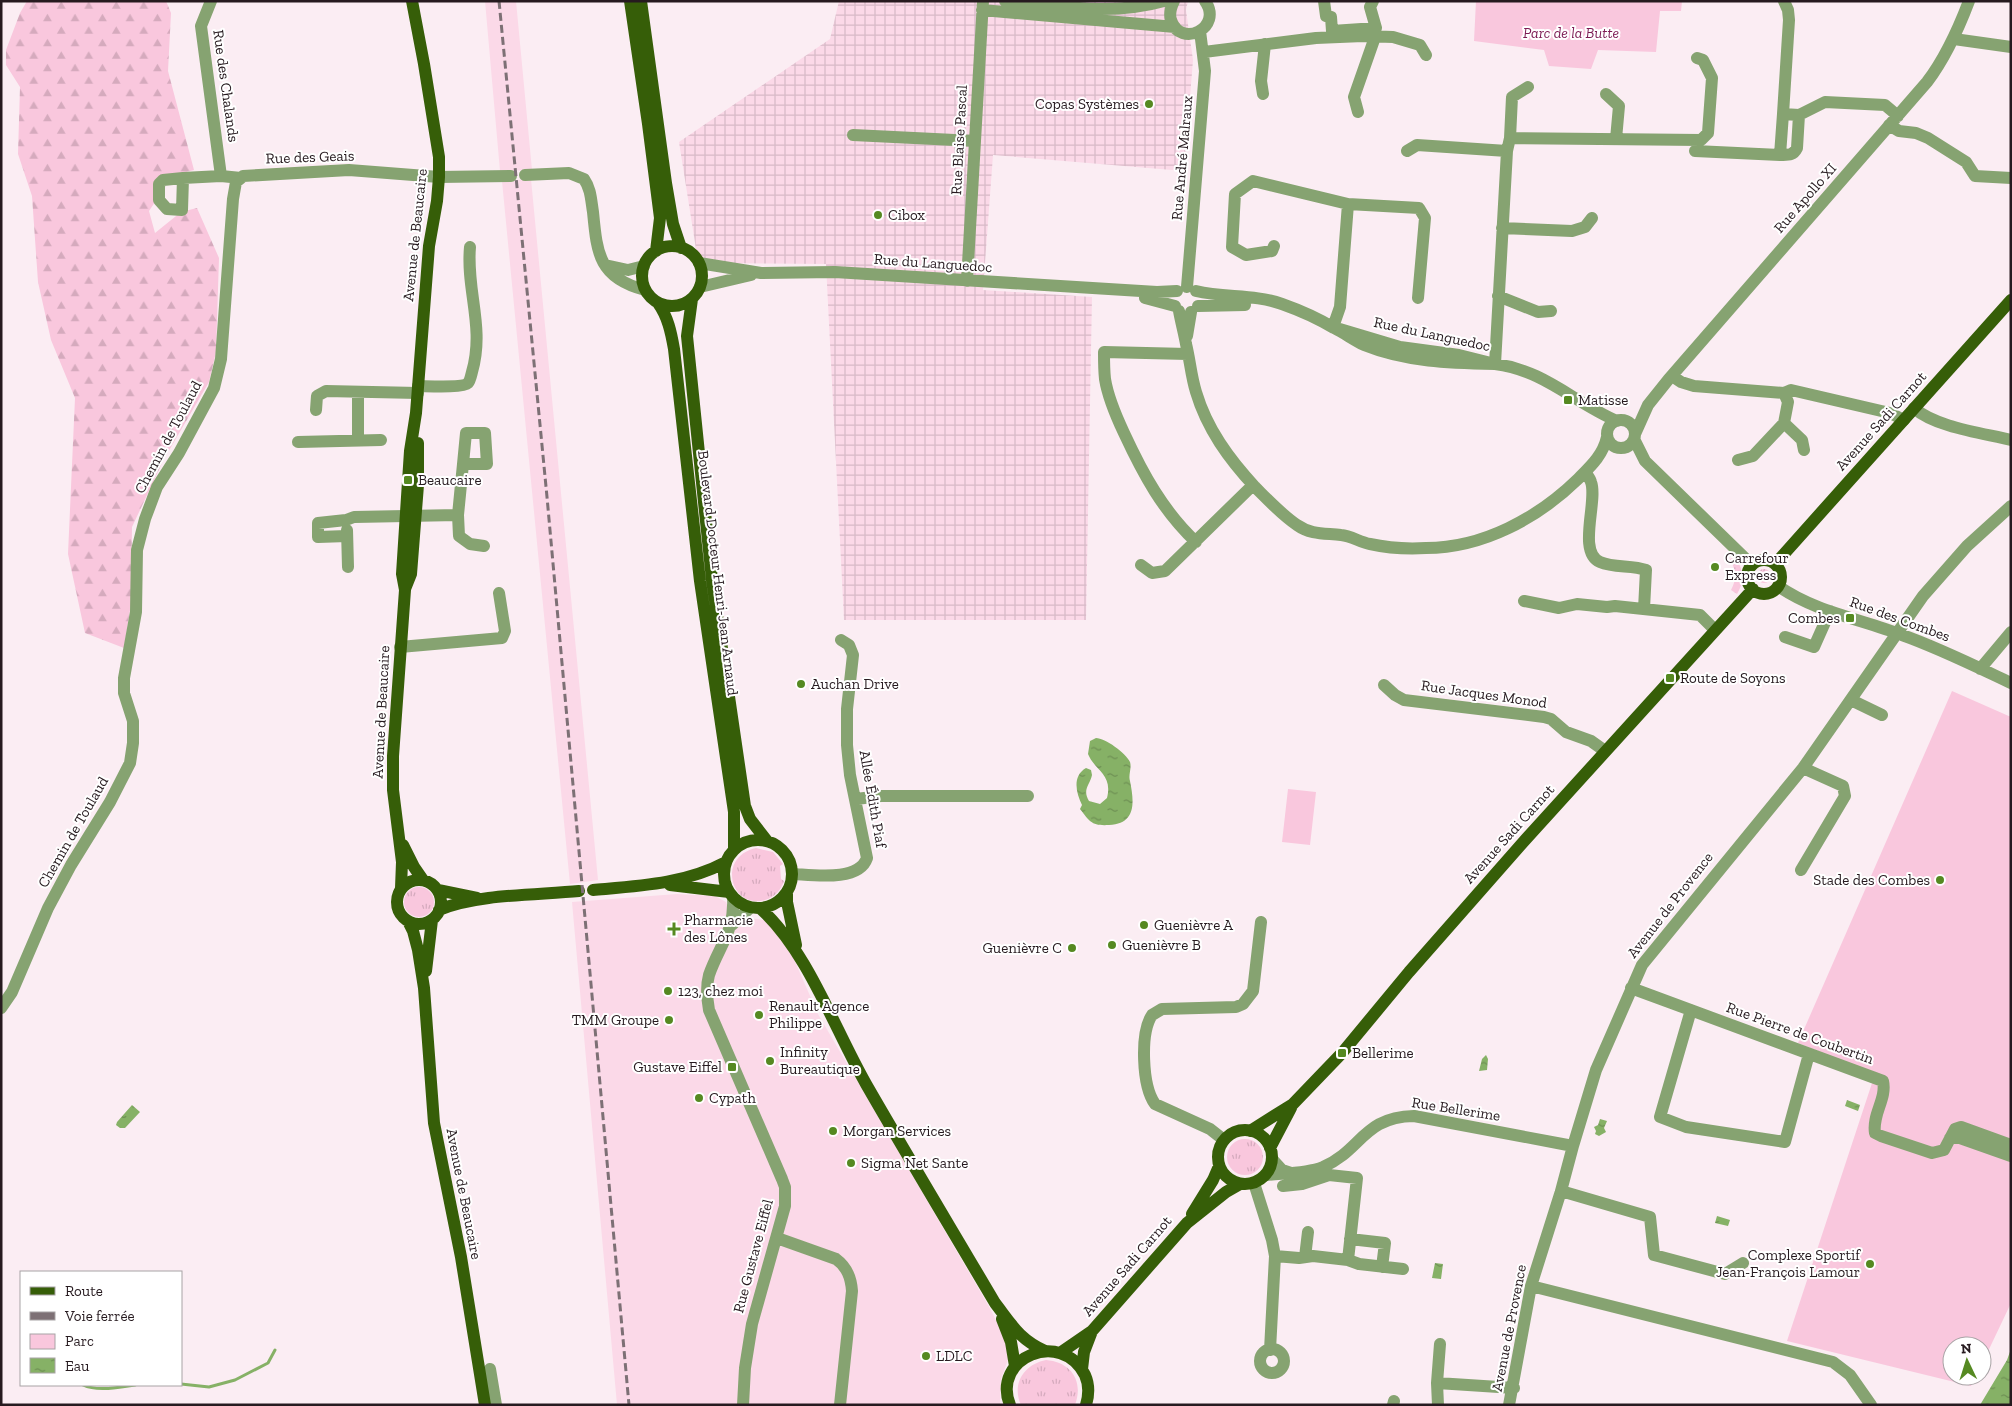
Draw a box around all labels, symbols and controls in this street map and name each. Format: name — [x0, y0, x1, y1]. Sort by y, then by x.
park label: Parc de la Butte — [1523, 24, 1619, 42]
street label: Rue des Chalands — [209, 29, 243, 143]
street label: Rue Blaise Pascal — [947, 85, 971, 195]
place label: Copas Systèmes — [1035, 95, 1139, 113]
street label: Rue André Malraux — [1168, 95, 1196, 221]
marker: Copas Systèmes — [1143, 98, 1155, 110]
street label: Rue des Geais — [265, 146, 355, 168]
street label: Rue Apollo XI — [1770, 159, 1840, 237]
street label: Avenue de Beaucaire — [399, 168, 431, 302]
place label: Cibox — [888, 206, 925, 224]
marker: Cibox — [872, 209, 884, 221]
street label: Rue du Languedoc — [873, 250, 993, 276]
street label: Rue du Languedoc — [1372, 313, 1492, 355]
street label: Avenue Sadi Carnot — [1832, 367, 1930, 474]
street label: Chemin de Toulaud — [131, 377, 206, 496]
place label: Matisse — [1578, 391, 1628, 409]
marker: Matisse — [1562, 394, 1574, 406]
street label: Boulevard Docteur Henri-Jean Arnaud — [694, 449, 742, 698]
place label: Beaucaire — [418, 471, 482, 489]
marker: Beaucaire — [402, 474, 414, 486]
place label: Carrefour Express — [1725, 549, 1789, 584]
marker: Carrefour Express — [1709, 561, 1721, 573]
street label: Rue des Combes — [1847, 593, 1953, 645]
place label: Combes — [1788, 609, 1840, 627]
marker: Combes — [1844, 612, 1856, 624]
street label: Avenue de Beaucaire — [369, 645, 393, 779]
place label: Route de Soyons — [1680, 669, 1786, 687]
marker: Route de Soyons — [1664, 672, 1676, 684]
place label: Auchan Drive — [811, 675, 899, 693]
street label: Rue Jacques Monod — [1420, 676, 1549, 712]
marker: Auchan Drive — [795, 678, 807, 690]
street label: Allée Édith Piaf — [856, 749, 891, 850]
street label: Chemin de Toulaud — [34, 773, 112, 891]
street label: Avenue Sadi Carnot — [1460, 780, 1558, 887]
street label: Avenue de Provence — [1623, 849, 1717, 961]
place label: Stade des Combes — [1813, 871, 1930, 889]
marker: Stade des Combes — [1934, 874, 1946, 886]
place label: Pharmacie des Lônes — [684, 911, 753, 946]
place label: Guenièvre A — [1154, 916, 1233, 934]
marker: Guenièvre A — [1138, 919, 1150, 931]
marker: Pharmacie des Lônes — [668, 923, 680, 935]
place label: Guenièvre B — [1122, 936, 1201, 954]
place label: Guenièvre C — [983, 939, 1062, 957]
marker: Guenièvre B — [1106, 939, 1118, 951]
marker: Guenièvre C — [1066, 942, 1078, 954]
place label: 123, chez moi — [678, 982, 763, 1000]
marker: 123, chez moi — [662, 985, 674, 997]
place label: Renault Agence Philippe — [769, 997, 869, 1032]
street label: Rue Pierre de Coubertin — [1724, 998, 1876, 1068]
marker: Renault Agence Philippe — [753, 1009, 765, 1021]
place label: TMM Groupe — [572, 1011, 659, 1029]
marker: TMM Groupe — [663, 1014, 675, 1026]
place label: Infinity Bureautique — [780, 1043, 860, 1078]
place label: Bellerime — [1352, 1044, 1414, 1062]
marker: Bellerime — [1336, 1047, 1348, 1059]
marker: Infinity Bureautique — [764, 1055, 776, 1067]
place label: Gustave Eiffel — [633, 1058, 722, 1076]
marker: Gustave Eiffel — [726, 1061, 738, 1073]
place label: Cypath — [709, 1089, 756, 1107]
marker: Cypath — [693, 1092, 705, 1104]
street label: Rue Bellerime — [1410, 1093, 1502, 1125]
place label: Morgan Services — [843, 1122, 951, 1140]
marker: Morgan Services — [827, 1125, 839, 1137]
street label: Avenue de Beaucaire — [442, 1127, 486, 1261]
place label: Sigma Net Sante — [861, 1154, 968, 1172]
marker: Sigma Net Sante — [845, 1157, 857, 1169]
street label: Rue Gustave Eiffel — [729, 1197, 777, 1315]
street label: Avenue Sadi Carnot — [1079, 1212, 1176, 1320]
place label: Complexe Sportif Jean-François Lamour — [1716, 1246, 1861, 1281]
marker: Complexe Sportif Jean-François Lamour — [1864, 1258, 1876, 1270]
street label: Avenue de Provence — [1488, 1263, 1530, 1393]
legend — [20, 1271, 182, 1386]
text: Route — [65, 1282, 103, 1300]
text: Voie ferrée — [64, 1307, 135, 1325]
text: Parc — [65, 1332, 94, 1350]
north arrow — [1942, 1336, 1992, 1386]
text: N — [1960, 1340, 1972, 1357]
place label: LDLC — [936, 1347, 972, 1365]
marker: LDLC — [920, 1350, 932, 1362]
text: Eau — [65, 1357, 90, 1375]

